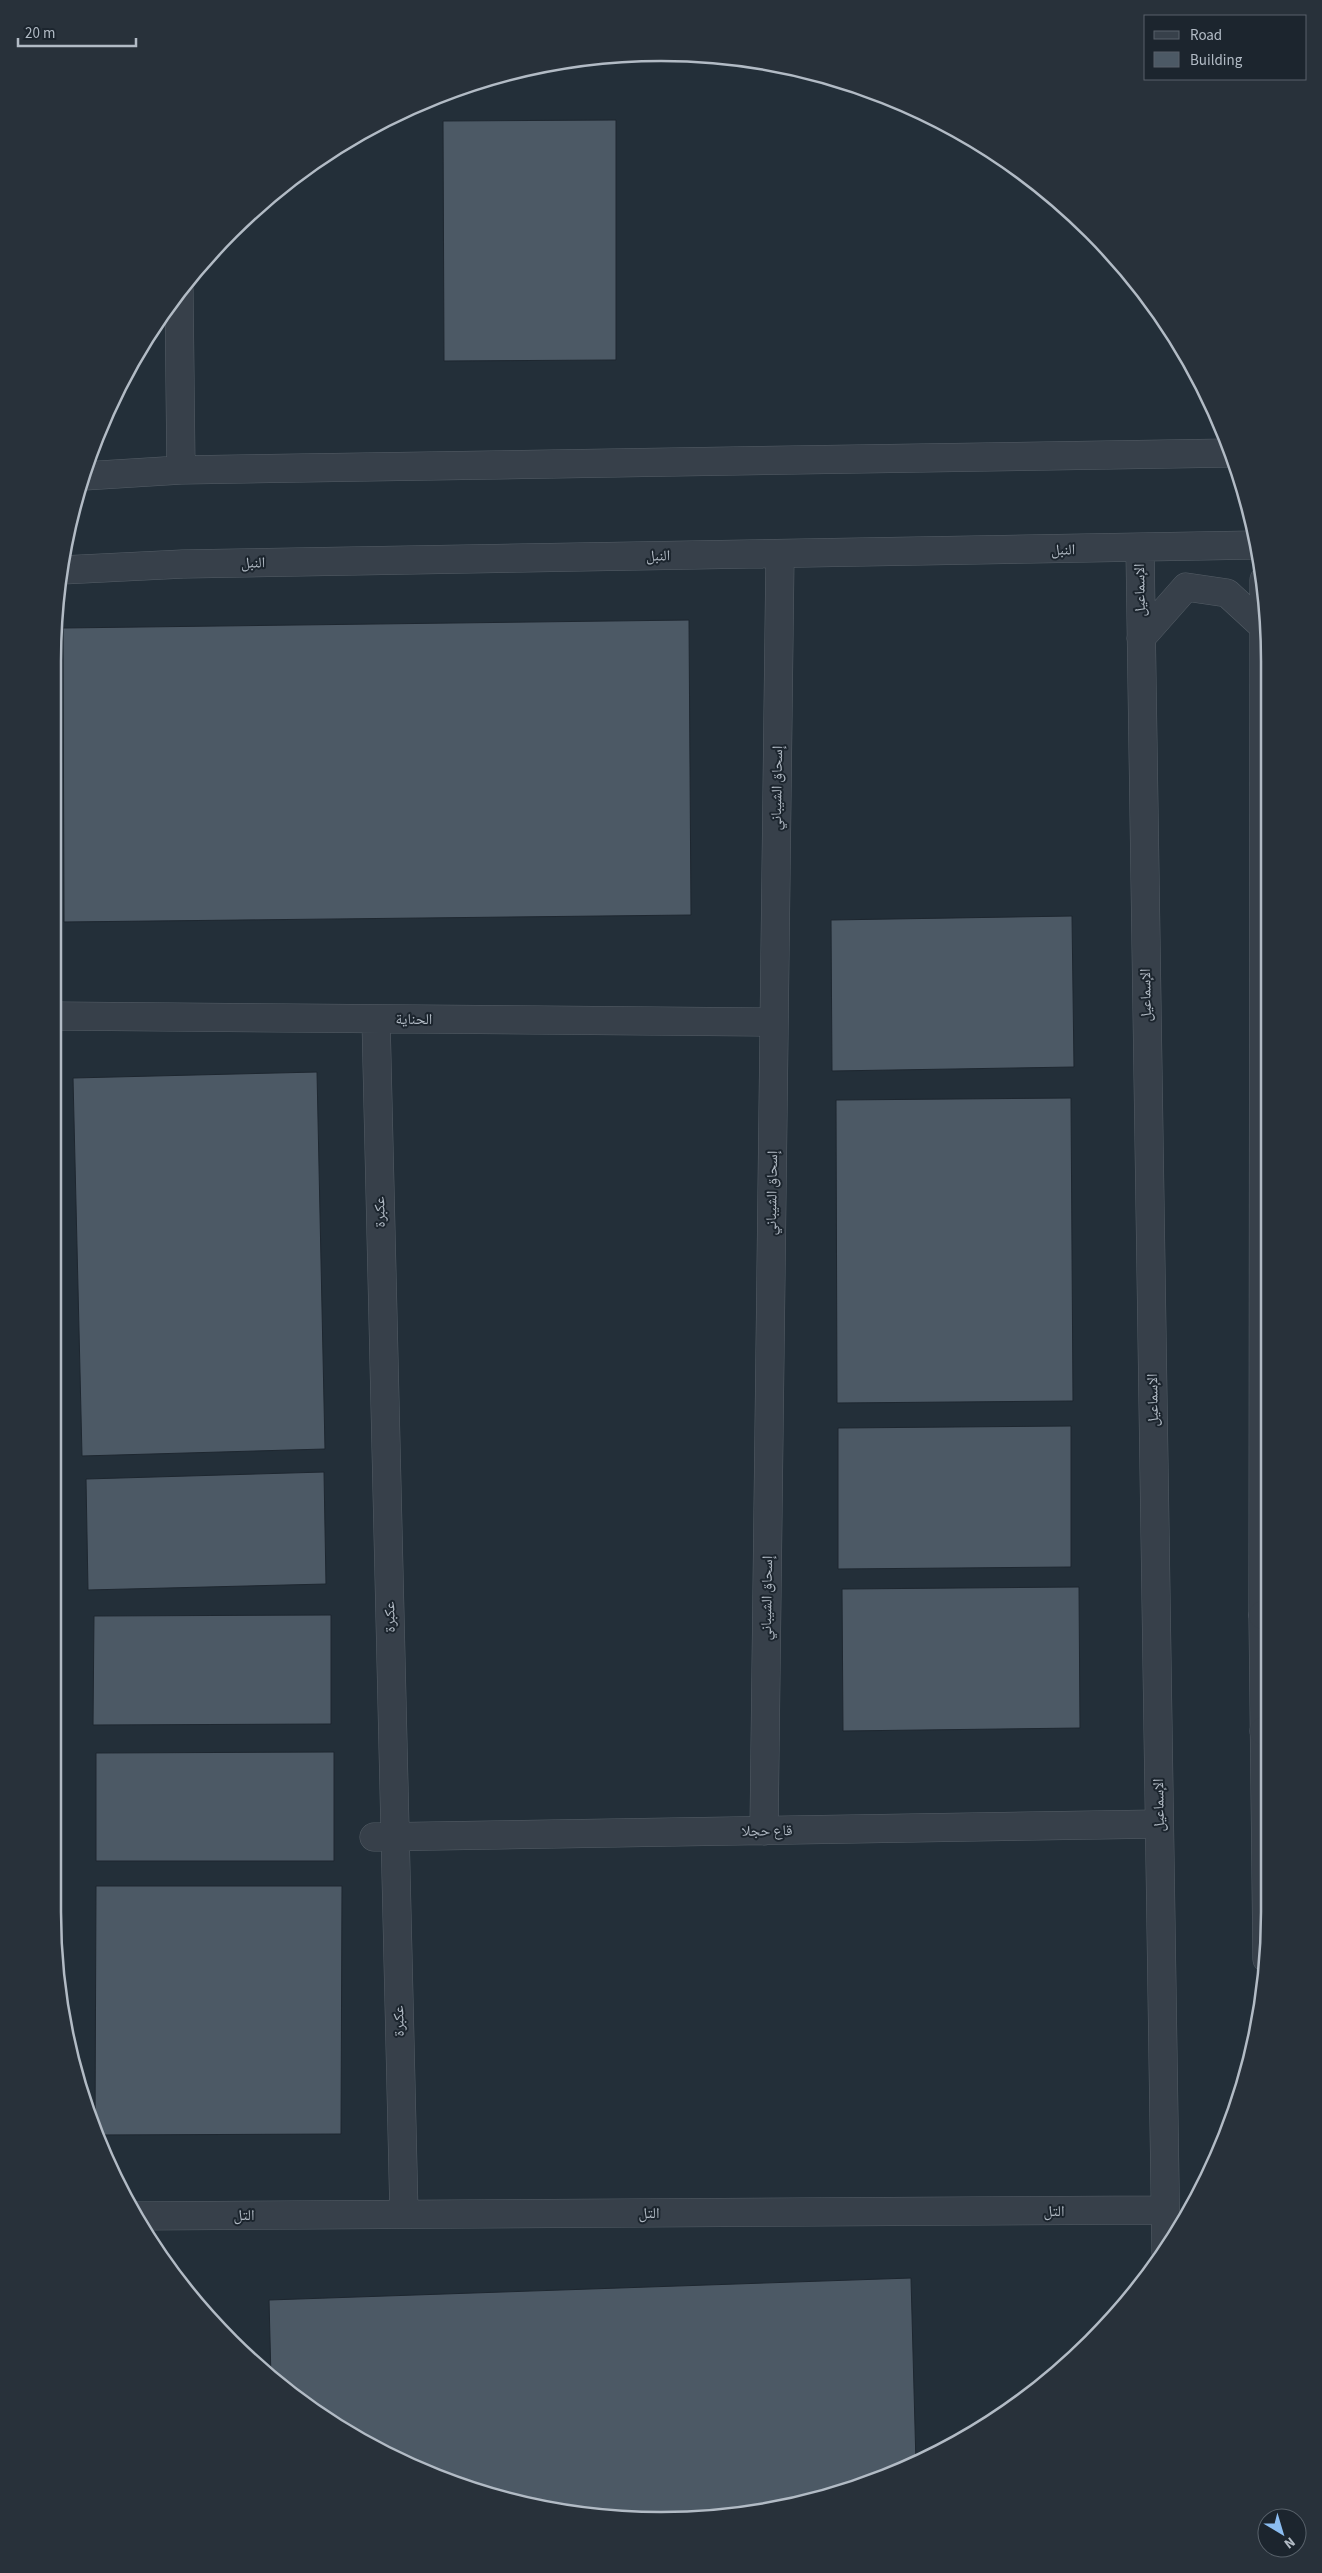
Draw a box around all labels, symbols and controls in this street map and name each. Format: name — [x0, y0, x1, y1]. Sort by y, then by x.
scale bar — [18, 15, 135, 47]
legend — [1144, 15, 1307, 80]
text: 20 m — [25, 23, 55, 44]
text: Road — [1190, 25, 1222, 46]
text: Building — [1190, 50, 1243, 71]
street label: النبل — [1051, 539, 1075, 561]
street label: النبل — [646, 545, 670, 567]
street label: النبل — [241, 552, 265, 574]
street label: الإسماعيل — [1129, 563, 1151, 617]
street label: إسحاق الشيباني — [766, 745, 789, 831]
street label: الإسماعيل — [1135, 968, 1157, 1022]
street label: الحناية — [396, 1009, 432, 1030]
street label: إسحاق الشيباني — [761, 1150, 784, 1236]
street label: عكبرة — [369, 1196, 391, 1228]
street label: الإسماعيل — [1142, 1373, 1164, 1427]
street label: إسحاق الشيباني — [756, 1555, 779, 1641]
street label: عكبرة — [379, 1601, 401, 1633]
street label: الإسماعيل — [1148, 1778, 1170, 1832]
street label: قاع حجلا — [741, 1820, 793, 1842]
street label: عكبرة — [388, 2005, 410, 2037]
street label: التل — [1043, 2201, 1065, 2222]
street label: التل — [638, 2203, 660, 2224]
street label: التل — [233, 2205, 255, 2226]
north arrow — [1257, 2508, 1307, 2558]
text: N — [1280, 2532, 1299, 2553]

